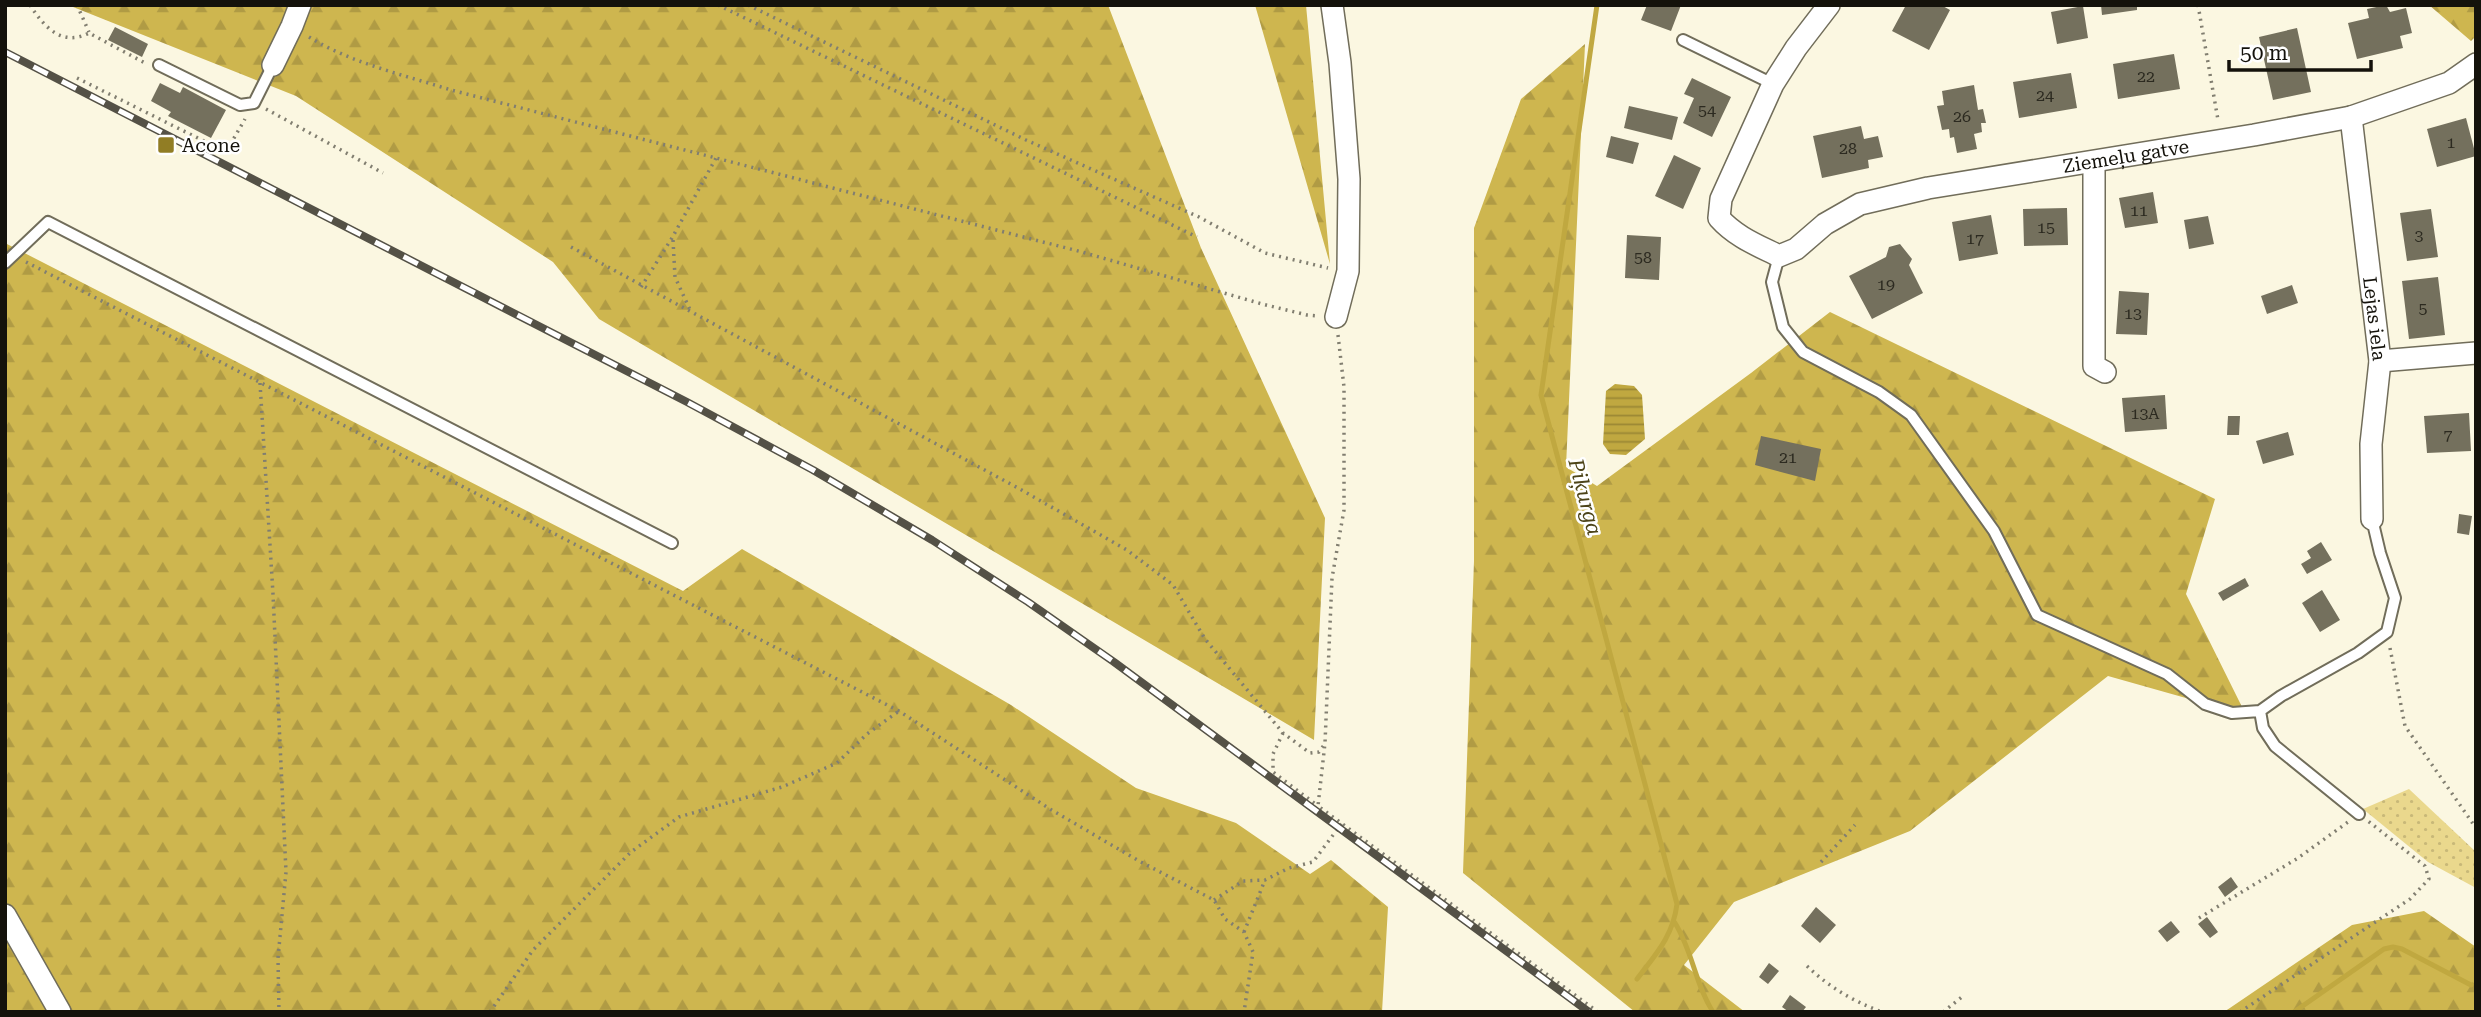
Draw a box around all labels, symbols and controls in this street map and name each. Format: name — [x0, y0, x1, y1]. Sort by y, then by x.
scale bar — [2229, 28, 2371, 72]
text: 50 m — [2240, 41, 2288, 65]
house number: 22 — [2137, 67, 2155, 86]
house number: 24 — [2036, 86, 2054, 105]
house number: 54 — [1698, 101, 1716, 120]
house number: 26 — [1953, 107, 1971, 126]
house number: 1 — [2447, 133, 2456, 152]
place label: Acone — [182, 134, 240, 157]
marker: Acone — [156, 135, 176, 155]
street label: Ziemeļu gatve — [2061, 135, 2191, 178]
house number: 28 — [1839, 139, 1857, 158]
house number: 11 — [2130, 201, 2148, 220]
house number: 15 — [2037, 218, 2055, 237]
house number: 3 — [2415, 226, 2424, 245]
house number: 17 — [1966, 229, 1984, 248]
house number: 58 — [1634, 248, 1652, 267]
house number: 19 — [1877, 275, 1895, 294]
street label: Lejas iela — [2358, 275, 2391, 363]
house number: 5 — [2419, 299, 2428, 318]
house number: 13 — [2124, 304, 2142, 323]
house number: 13A — [2130, 404, 2160, 423]
house number: 7 — [2444, 425, 2453, 444]
house number: 21 — [1779, 448, 1797, 467]
water label: Piķurga — [1561, 455, 1607, 538]

